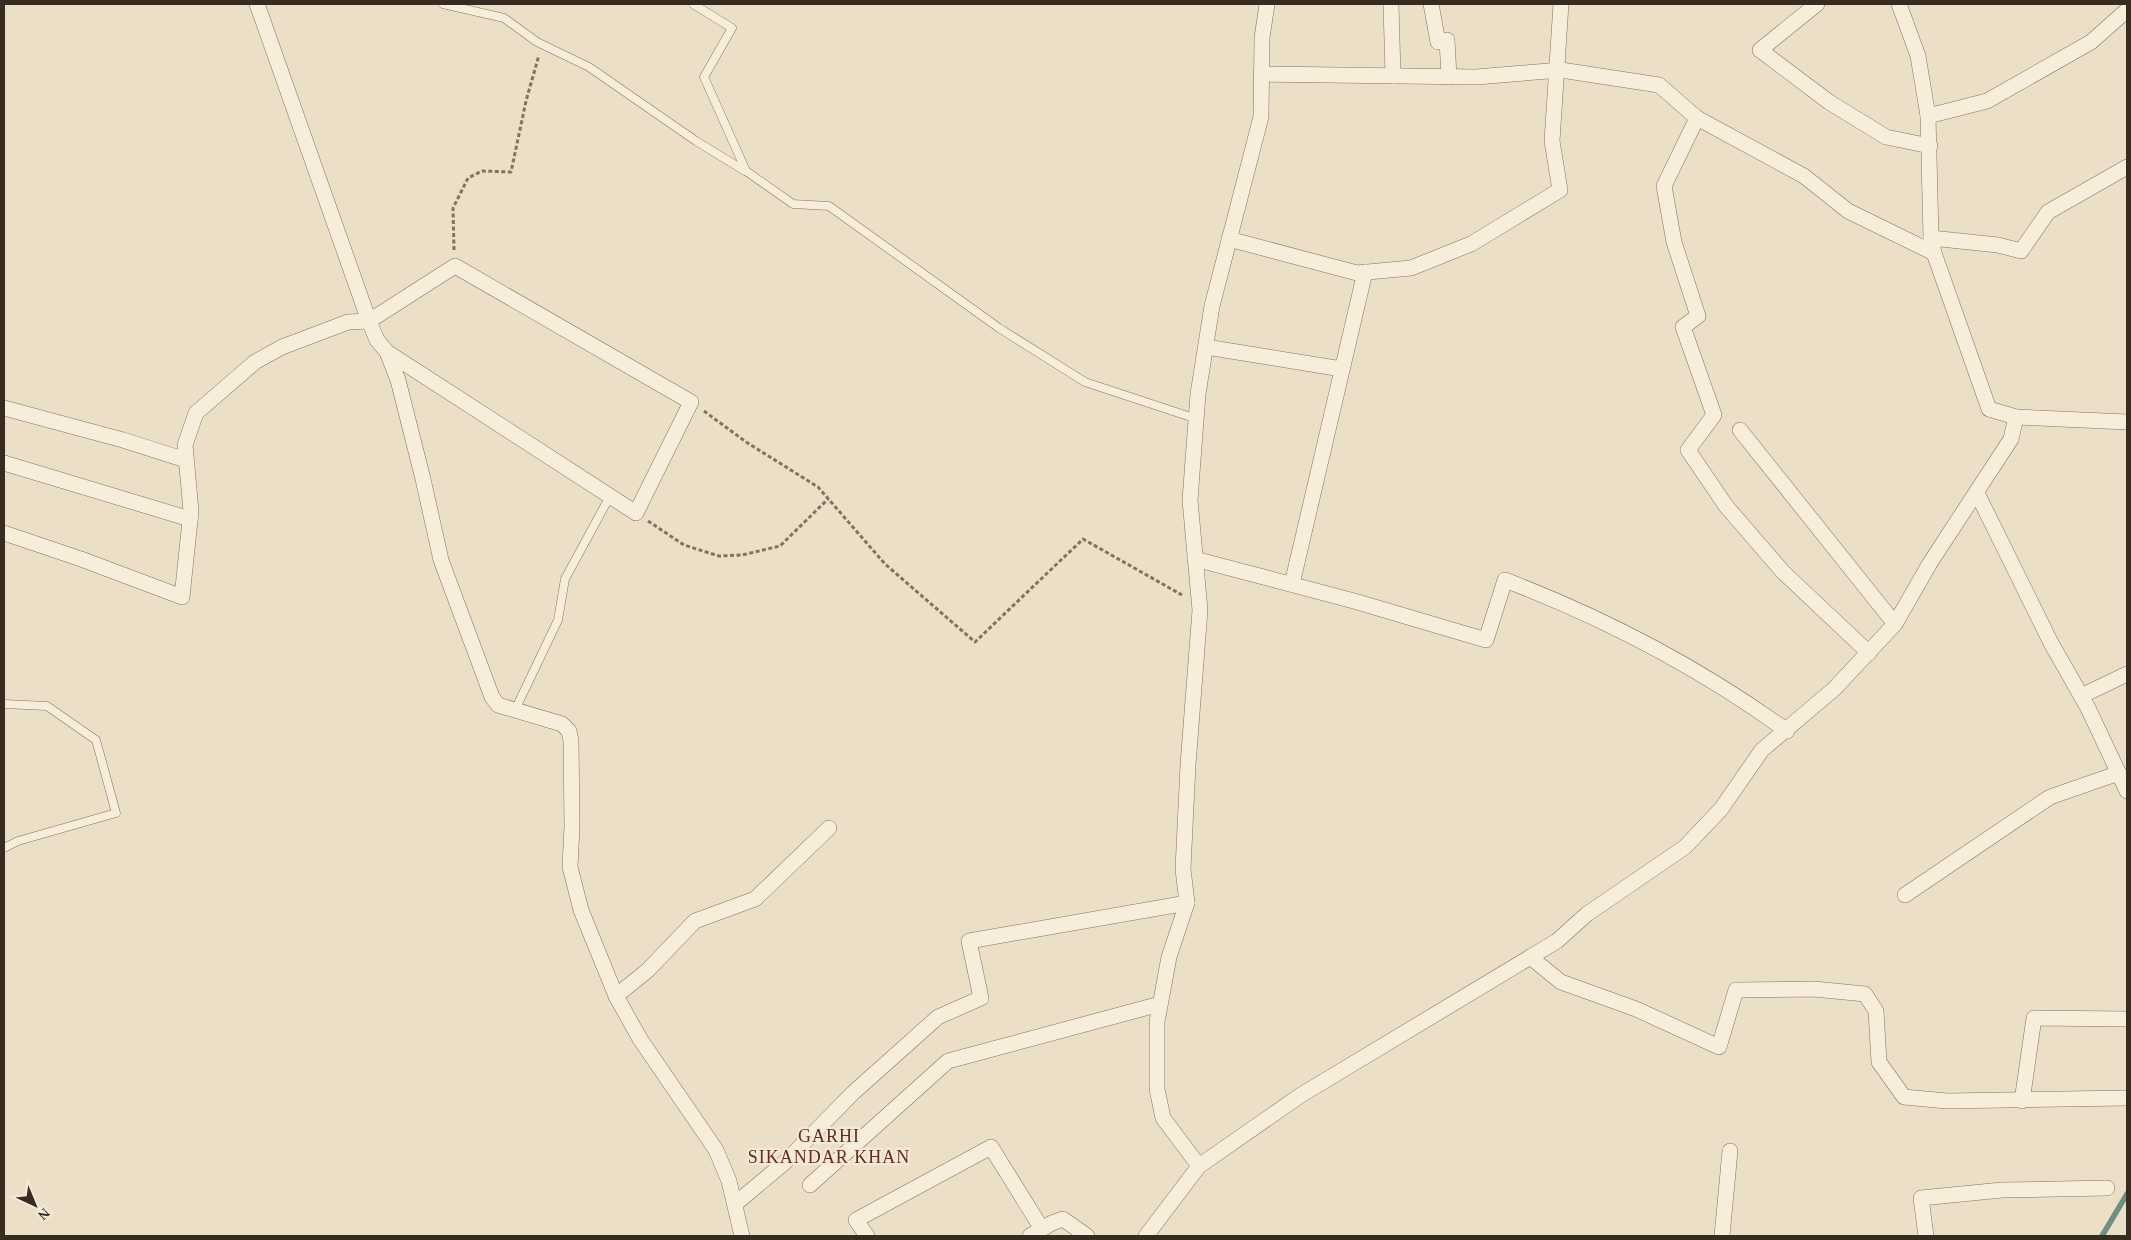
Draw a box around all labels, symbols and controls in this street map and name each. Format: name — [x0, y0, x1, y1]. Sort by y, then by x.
district label: GARHI SIKANDAR KHAN — [748, 1126, 910, 1167]
north arrow — [10, 1180, 60, 1230]
text: N — [35, 1205, 53, 1223]

